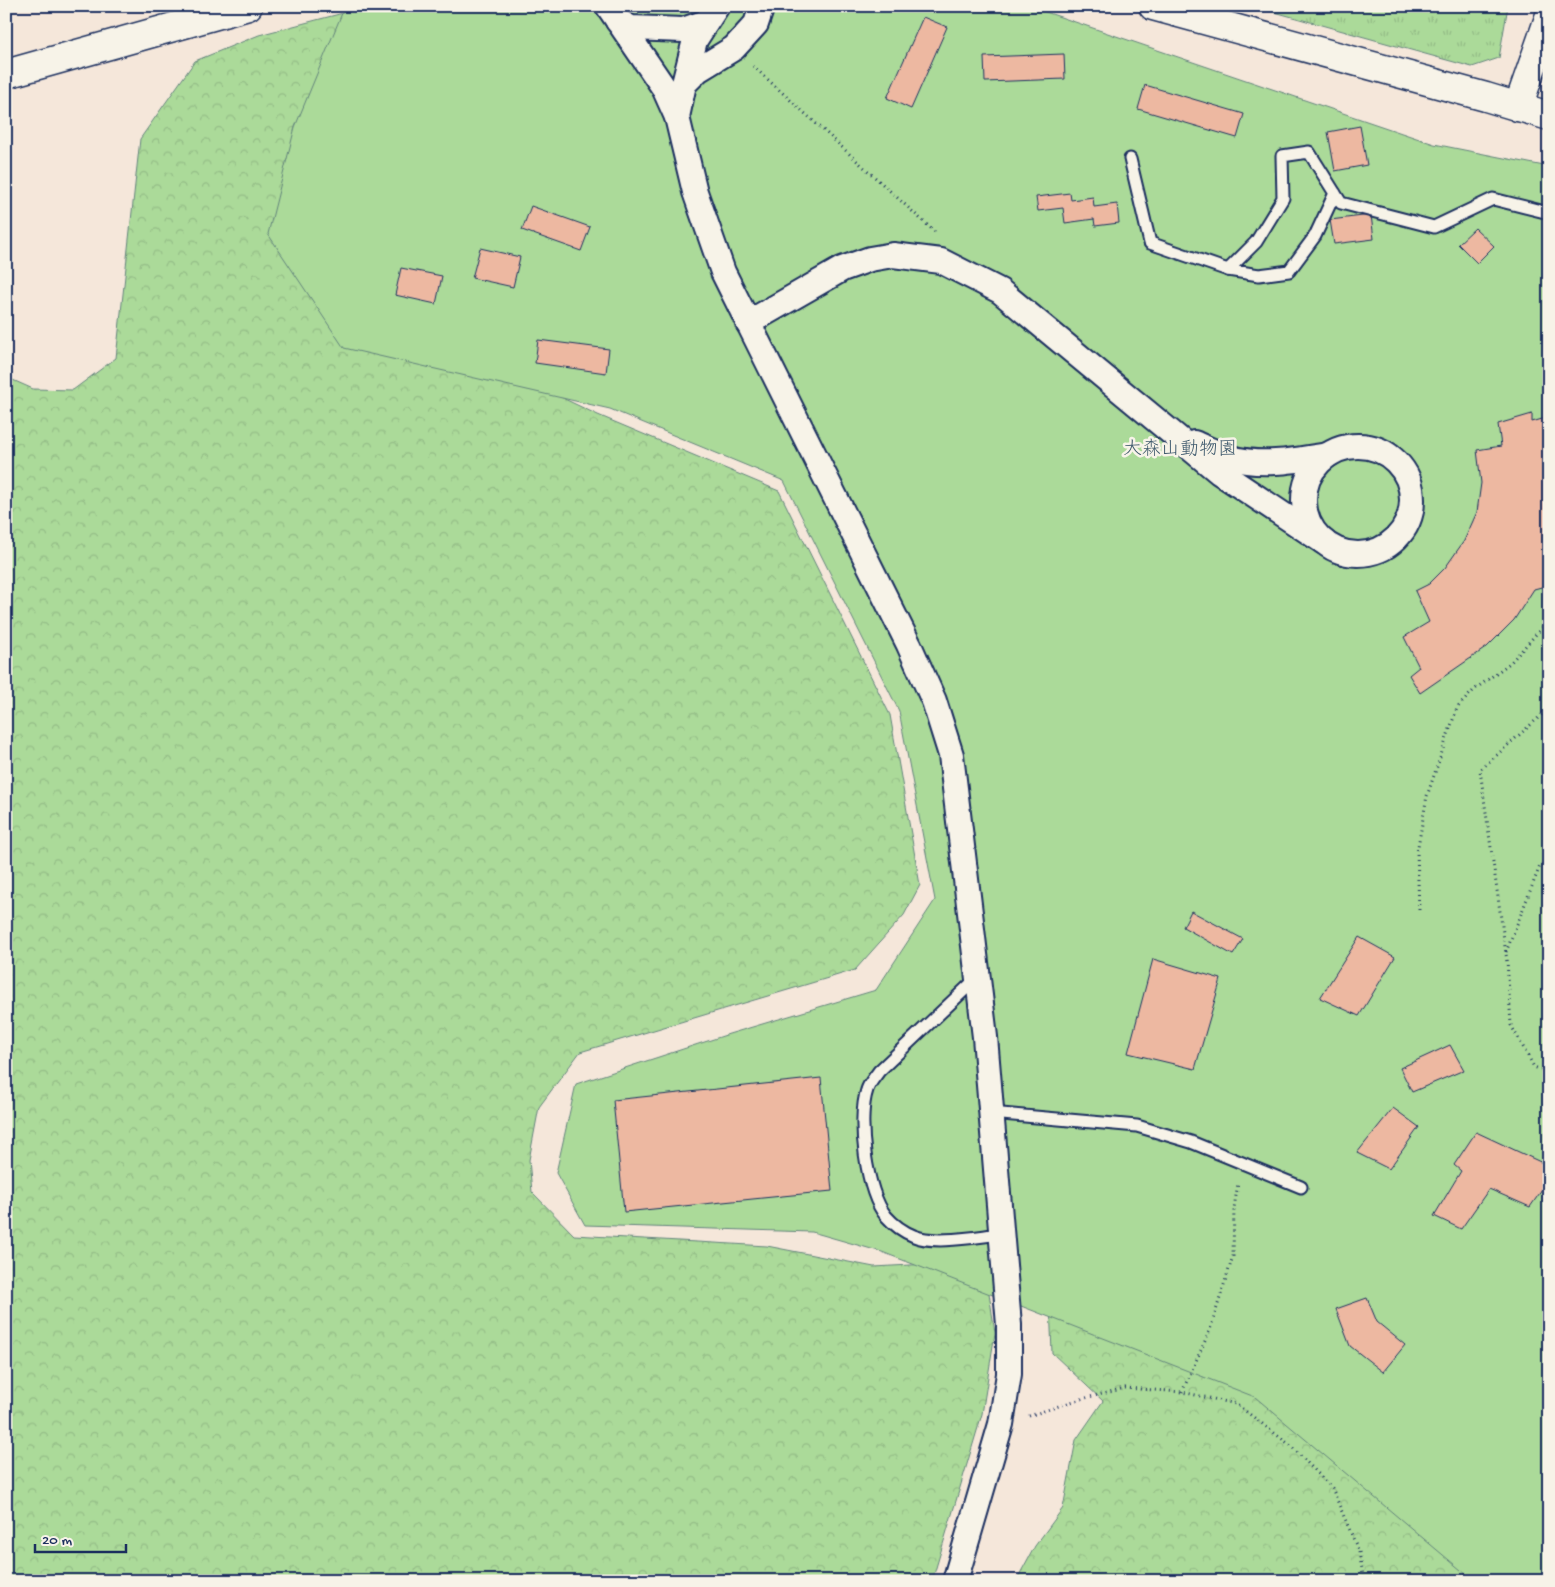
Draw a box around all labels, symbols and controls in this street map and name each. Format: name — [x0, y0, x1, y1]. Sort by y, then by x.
park label: 大森山動物園 — [1123, 438, 1237, 462]
scale bar — [35, 1522, 126, 1554]
text: 20 m — [42, 1532, 72, 1550]

